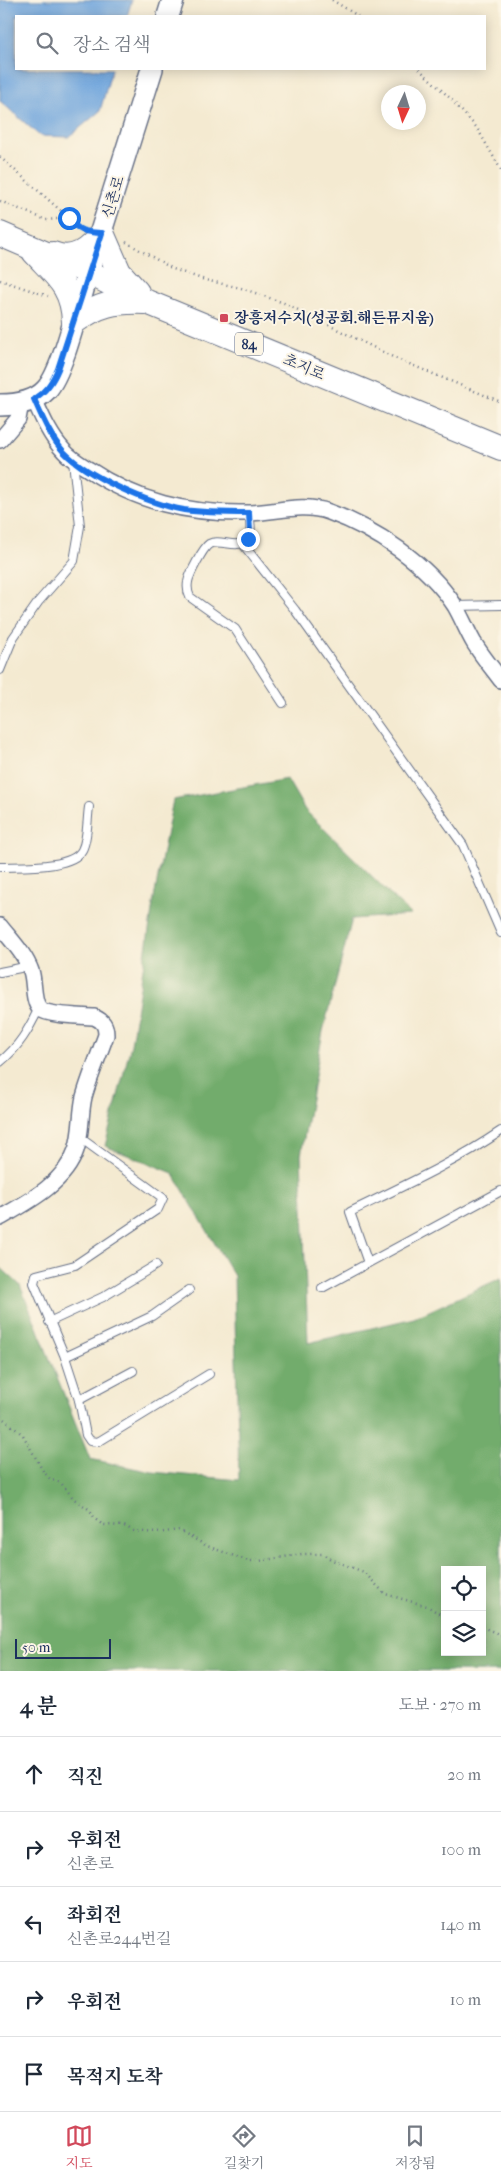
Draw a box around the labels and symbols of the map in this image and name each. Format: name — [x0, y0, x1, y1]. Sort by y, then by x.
north arrow — [381, 85, 426, 130]
street label: 신촌로 — [98, 173, 128, 220]
route start — [58, 207, 81, 230]
place label: 장흥저수지(성공회.해든뮤지움) — [234, 309, 434, 327]
marker: 장흥저수지(성공회.해든뮤지움) — [218, 312, 230, 324]
road number: 84 — [235, 332, 263, 356]
street label: 초지로 — [280, 350, 328, 384]
route end — [237, 528, 260, 551]
scale bar — [15, 1636, 111, 1659]

